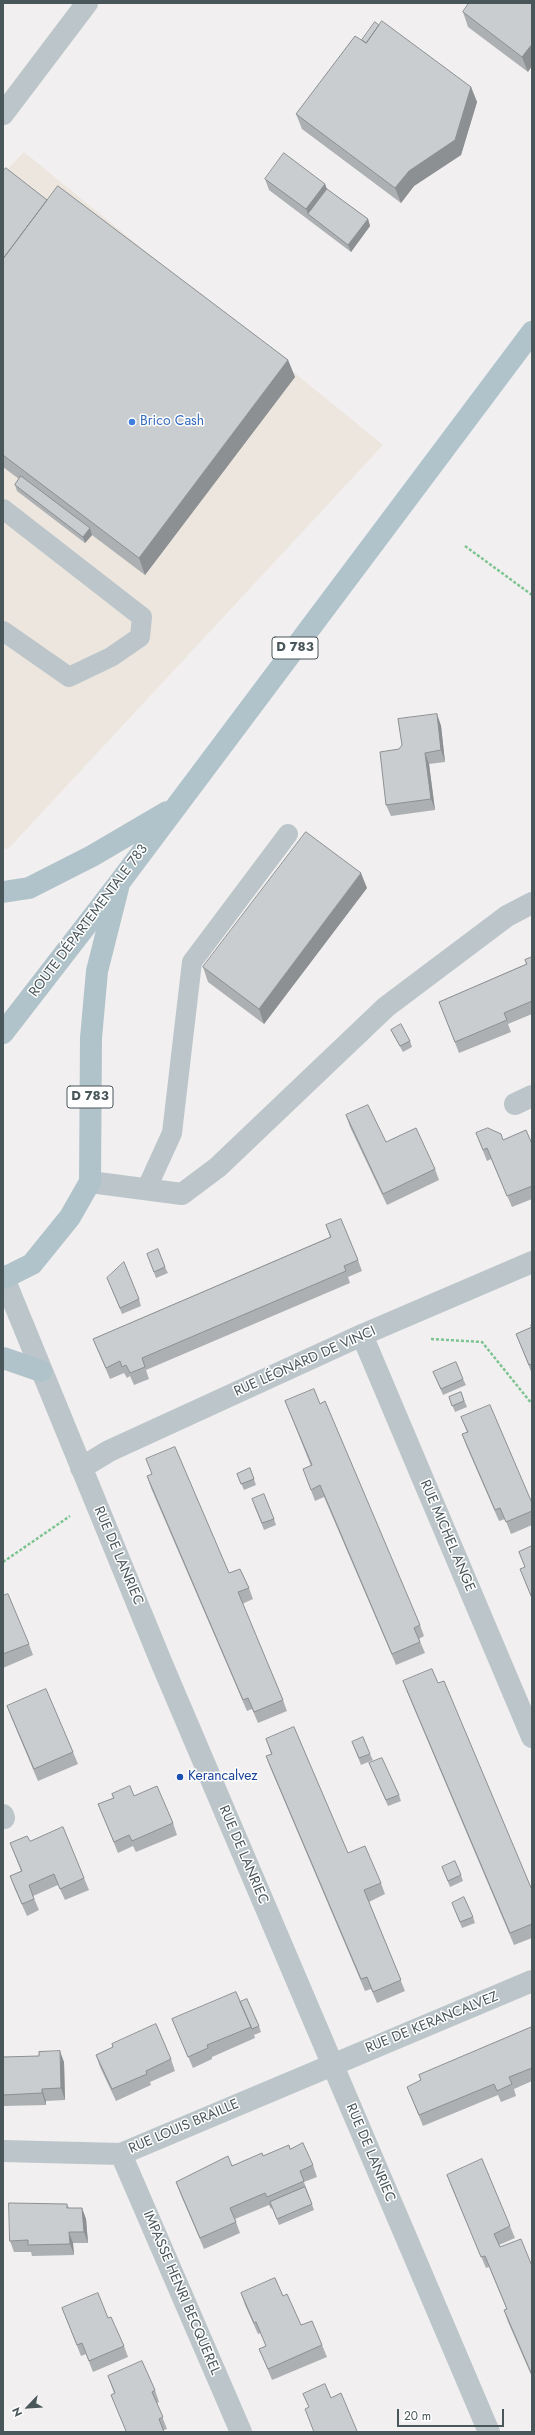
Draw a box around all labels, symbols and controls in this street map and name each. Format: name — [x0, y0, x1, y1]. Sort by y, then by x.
place label: Brico Cash — [140, 414, 204, 430]
marker: Brico Cash — [127, 417, 137, 427]
road number: D 783 — [272, 637, 318, 659]
street label: ROUTE DÉPARTEMENTALE 783 — [26, 842, 152, 1000]
road number: D 783 — [67, 1086, 113, 1108]
street label: RUE LÉONARD DE VINCI — [232, 1323, 378, 1401]
street label: RUE MICHEL ANGE — [416, 1478, 478, 1594]
street label: RUE DE LANRIEC — [90, 1504, 146, 1608]
place label: Kerancalvez — [188, 1769, 258, 1785]
marker: Kerancalvez — [175, 1772, 185, 1782]
street label: RUE DE LANRIEC — [215, 1803, 271, 1907]
street label: RUE DE KERANCALVEZ — [363, 1989, 501, 2057]
street label: RUE LOUIS BRAILLE — [126, 2096, 242, 2158]
street label: RUE DE LANRIEC — [342, 2101, 398, 2205]
street label: IMPASSE HENRI BECQUEREL — [139, 2209, 223, 2377]
north arrow — [8, 2387, 48, 2427]
scale bar — [399, 2401, 506, 2427]
text: N — [8, 2405, 26, 2419]
text: 20 m — [404, 2407, 431, 2425]

